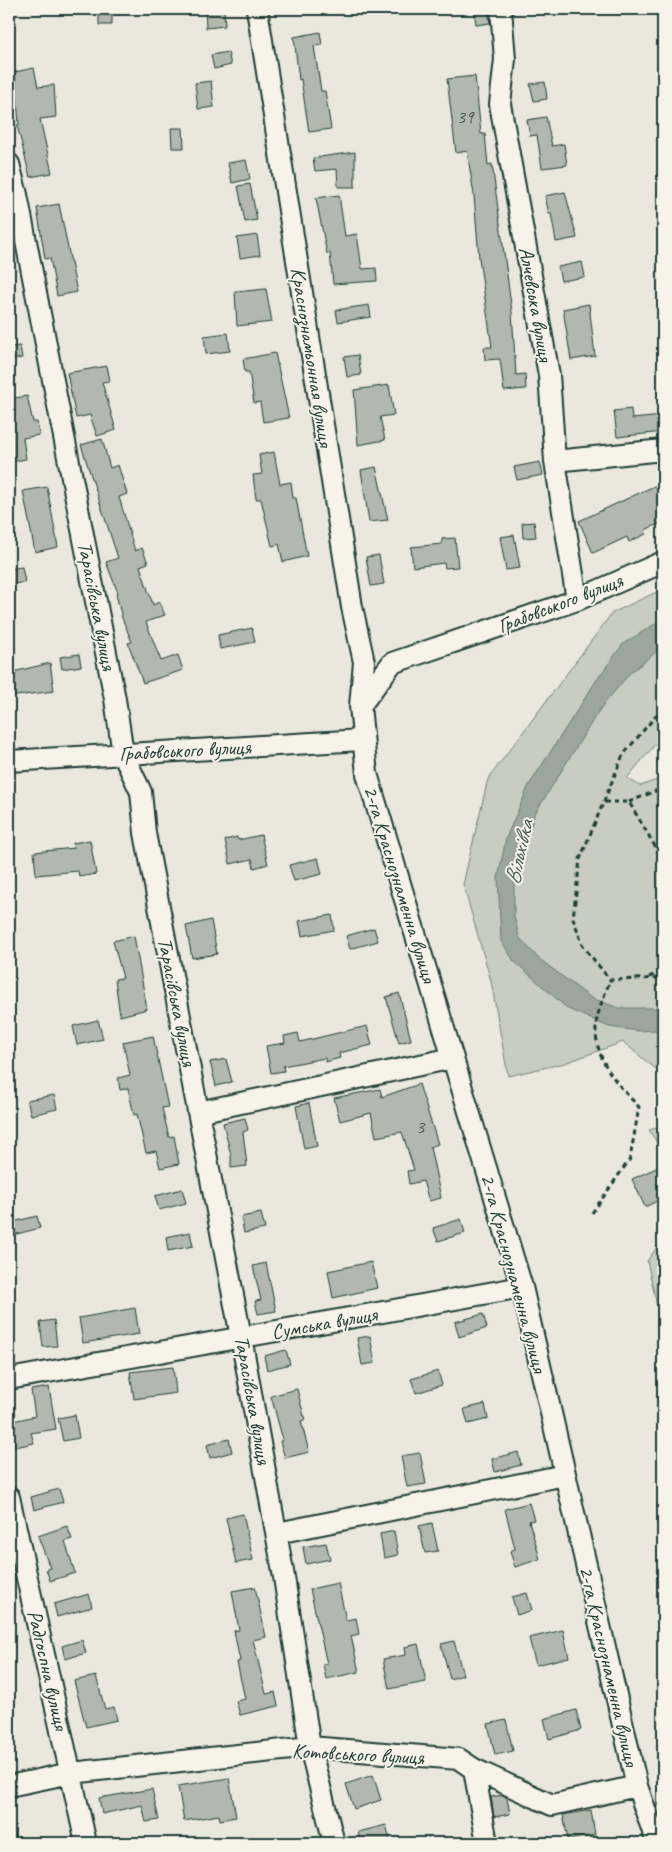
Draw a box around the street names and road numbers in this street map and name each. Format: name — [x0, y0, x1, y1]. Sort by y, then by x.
street label: Алчевська вулиця — [513, 245, 559, 365]
street label: Краснознамьонная вулиця — [284, 265, 339, 451]
street label: Тарасівська вулиця — [72, 539, 122, 674]
street label: Грабовського вулиця — [494, 567, 628, 639]
street label: Грабовського вулиця — [118, 733, 253, 766]
street label: 2-га Краснознаменна вулиця — [358, 782, 443, 987]
street label: Тарасівська вулиця — [152, 935, 202, 1070]
street label: 2-га Краснознаменна вулиця — [475, 1171, 553, 1377]
street label: Сумська вулиця — [269, 1301, 380, 1345]
street label: Тарасівська вулиця — [229, 1333, 277, 1468]
street label: 2-га Краснознаменна вулиця — [573, 1563, 645, 1770]
street label: Радгоспна вулиця — [22, 1608, 75, 1734]
street label: Котовського вулиця — [291, 1738, 426, 1771]

